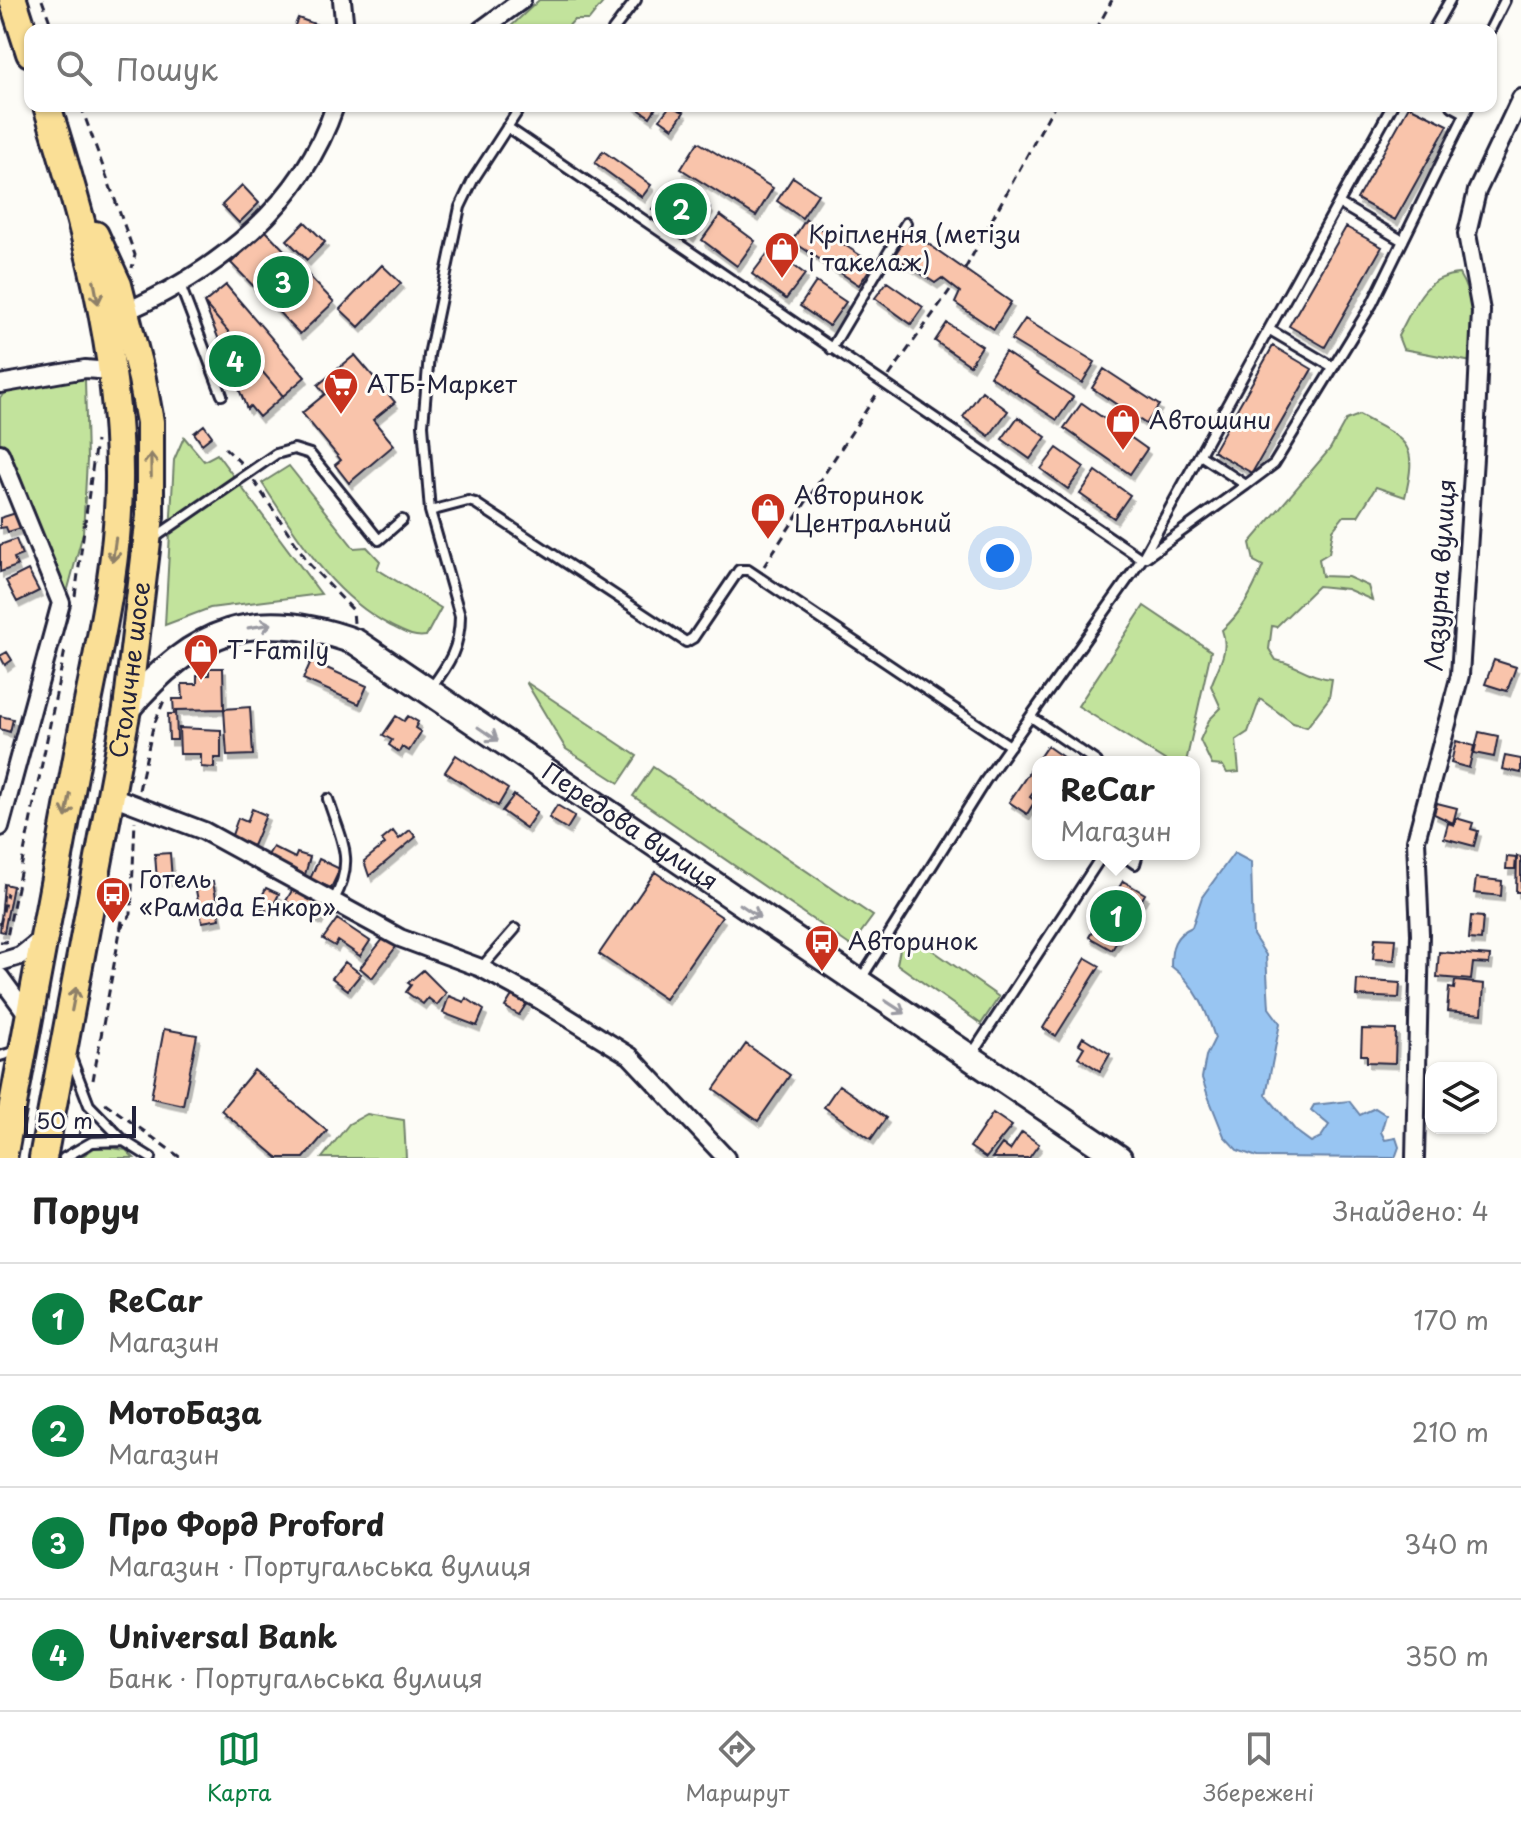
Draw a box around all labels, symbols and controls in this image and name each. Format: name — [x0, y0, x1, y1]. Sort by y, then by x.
search box — [24, 24, 1497, 112]
icon: search — [52, 46, 96, 90]
text: Пошук — [116, 46, 218, 91]
pin: 2 — [655, 179, 707, 239]
place label: Кріплення (метізи і такелаж) — [808, 215, 1021, 279]
shop icon: Кріплення (метізи і такелаж) — [763, 230, 801, 280]
pin: 3 — [257, 252, 309, 312]
one-way arrow — [89, 279, 104, 304]
pin: 4 — [209, 331, 261, 391]
place label: АТБ-Маркет — [367, 365, 517, 401]
supermarket icon: АТБ-Маркет — [322, 366, 360, 416]
place label: Автошини — [1149, 401, 1271, 437]
shop icon: Автошини — [1104, 402, 1142, 452]
one-way arrow — [143, 452, 158, 479]
place label: Авторинок Центральний — [794, 476, 952, 540]
street label: Лазурна вулиця — [1414, 478, 1464, 672]
shop icon: Авторинок Центральний — [749, 491, 787, 541]
one-way arrow — [106, 537, 121, 562]
your location — [980, 538, 1020, 578]
street label: Столичне шосе — [98, 579, 158, 761]
one-way arrow — [247, 617, 272, 632]
place label: T-Family — [227, 631, 329, 667]
shop icon: T-Family — [182, 632, 220, 682]
one-way arrow — [477, 726, 499, 742]
street label: Передова вулиця — [536, 753, 726, 898]
popup — [1032, 756, 1200, 860]
text: ReCar — [1060, 766, 1155, 811]
one-way arrow — [60, 792, 75, 818]
text: Магазин — [1060, 811, 1172, 850]
place label: Готель «Рамада Енкор» — [139, 860, 336, 924]
bus stop icon: Готель «Рамада Енкор» — [94, 875, 132, 925]
pin: 1 — [1090, 886, 1142, 946]
one-way arrow — [739, 902, 761, 919]
place label: Авторинок — [848, 922, 978, 958]
bus stop icon: Авторинок — [803, 923, 841, 973]
one-way arrow — [67, 987, 82, 1012]
one-way arrow — [884, 999, 906, 1016]
map controls — [1425, 1062, 1497, 1134]
button: layers — [1425, 1062, 1497, 1134]
scale bar — [24, 1102, 136, 1138]
text: 50 m — [36, 1103, 93, 1136]
text: Поруч — [32, 1184, 140, 1236]
text: Знайдено: 4 — [1333, 1191, 1489, 1230]
text: ReCar — [108, 1277, 203, 1322]
text: 1 — [52, 1300, 64, 1339]
text: 170 m — [1414, 1300, 1489, 1339]
text: Магазин — [108, 1322, 219, 1361]
text: МотоБаза — [108, 1389, 262, 1434]
text: 2 — [49, 1412, 67, 1451]
text: 210 m — [1412, 1412, 1489, 1451]
text: Магазин — [108, 1434, 219, 1473]
text: Про Форд Proford — [108, 1501, 384, 1546]
text: 3 — [49, 1524, 67, 1563]
text: 340 m — [1404, 1524, 1489, 1563]
text: Магазин · Португальська вулиця — [108, 1546, 532, 1585]
text: Universal Bank — [108, 1613, 337, 1658]
text: 4 — [49, 1636, 67, 1675]
text: 350 m — [1405, 1636, 1489, 1675]
text: Банк · Португальська вулиця — [108, 1658, 483, 1697]
tab: Карта — [207, 1727, 272, 1808]
tab: Маршрут — [685, 1727, 790, 1808]
tab: Збережені — [1203, 1727, 1314, 1808]

